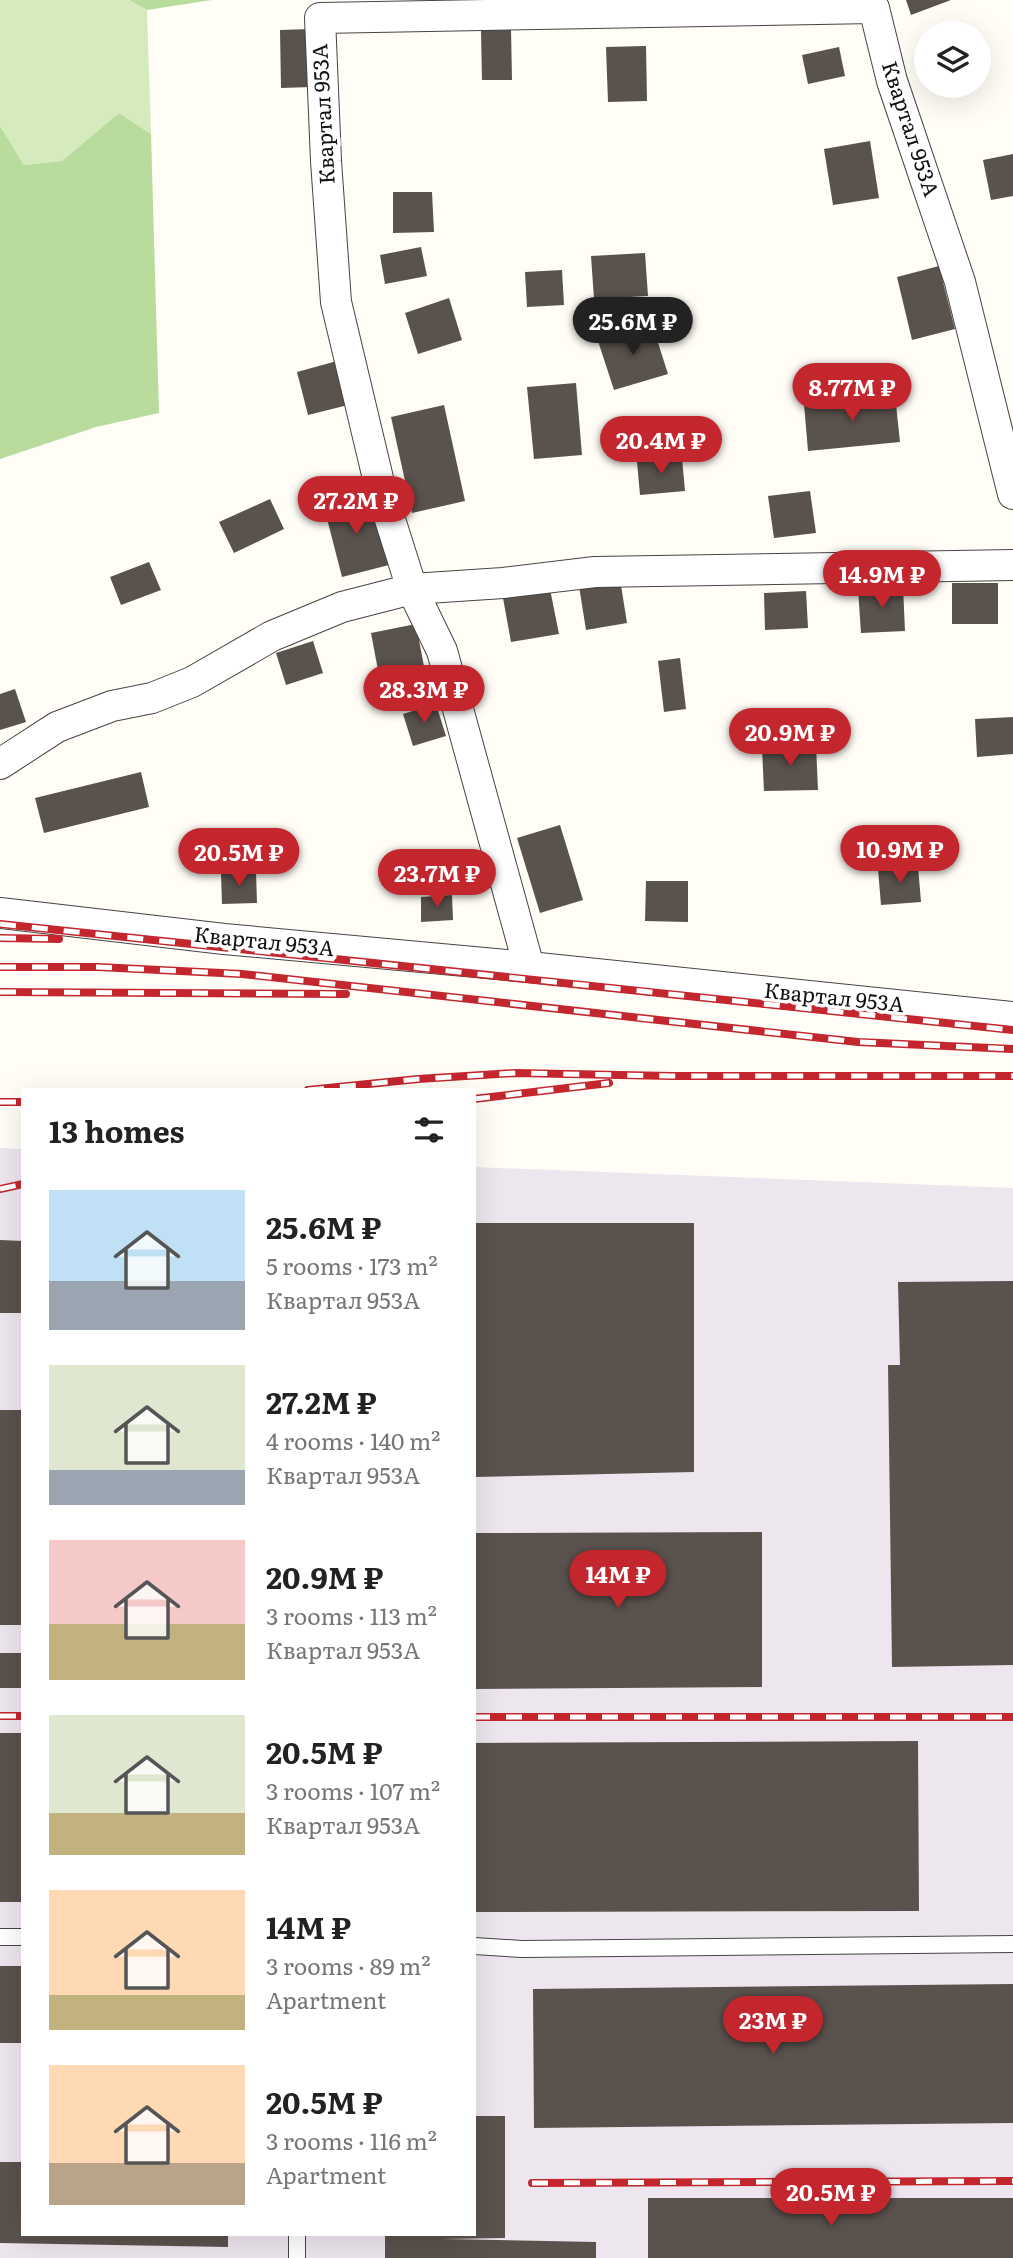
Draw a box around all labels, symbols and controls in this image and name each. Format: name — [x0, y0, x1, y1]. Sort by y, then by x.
map controls — [914, 21, 991, 98]
button: layers — [914, 21, 991, 98]
street label: Квартал 953А — [302, 42, 341, 185]
street label: Квартал 953А — [876, 56, 949, 200]
pin: 25.6M ₽ — [568, 298, 698, 357]
text: 25.6M ₽ — [589, 303, 677, 337]
pin: 8.77M ₽ — [787, 364, 917, 423]
text: 8.77M ₽ — [808, 369, 896, 403]
pin: 20.4M ₽ — [596, 416, 726, 476]
text: 20.4M ₽ — [616, 422, 706, 456]
pin: 27.2M ₽ — [291, 476, 421, 536]
text: 27.2M ₽ — [314, 482, 398, 516]
pin: 14.9M ₽ — [817, 550, 947, 610]
text: 14.9M ₽ — [839, 556, 925, 590]
pin: 28.3M ₽ — [359, 666, 489, 725]
text: 28.3M ₽ — [380, 671, 468, 705]
pin: 20.9M ₽ — [725, 708, 855, 768]
text: 20.9M ₽ — [745, 714, 835, 748]
pin: 10.9M ₽ — [835, 826, 965, 885]
pin: 20.5M ₽ — [174, 828, 304, 888]
text: 10.9M ₽ — [856, 831, 944, 865]
text: 20.5M ₽ — [194, 834, 284, 868]
pin: 23.7M ₽ — [372, 850, 502, 909]
text: 23.7M ₽ — [394, 855, 480, 889]
street label: Квартал 953А — [193, 917, 336, 962]
street label: Квартал 953А — [763, 973, 906, 1018]
text: 13 homes — [49, 1108, 185, 1152]
icon: filters — [410, 1111, 448, 1149]
text: 25.6M ₽ — [266, 1204, 381, 1248]
icon: home — [105, 1218, 189, 1302]
text: 5 rooms · 173 m² — [266, 1248, 438, 1282]
text: Квартал 953А — [266, 1282, 420, 1316]
text: 27.2M ₽ — [266, 1379, 377, 1423]
icon: home — [105, 1393, 189, 1477]
text: 4 rooms · 140 m² — [266, 1423, 440, 1457]
text: Квартал 953А — [266, 1457, 420, 1491]
pin: 14M ₽ — [569, 1550, 667, 1610]
text: 20.9M ₽ — [266, 1554, 383, 1598]
text: 14M ₽ — [585, 1556, 651, 1590]
icon: home — [105, 1568, 189, 1652]
text: 3 rooms · 113 m² — [266, 1598, 437, 1632]
text: Квартал 953А — [266, 1632, 420, 1666]
text: 20.5M ₽ — [266, 1729, 382, 1773]
icon: home — [105, 1743, 189, 1827]
text: 3 rooms · 107 m² — [266, 1773, 440, 1807]
text: Квартал 953А — [266, 1807, 420, 1841]
text: 14M ₽ — [266, 1904, 351, 1948]
icon: home — [105, 1918, 189, 2002]
text: 3 rooms · 89 m² — [266, 1948, 431, 1982]
text: Apartment — [266, 1982, 386, 2016]
pin: 23M ₽ — [724, 1996, 822, 2056]
text: 23M ₽ — [739, 2002, 807, 2036]
text: 20.5M ₽ — [266, 2079, 382, 2123]
icon: home — [105, 2093, 189, 2177]
text: 3 rooms · 116 m² — [266, 2123, 437, 2157]
text: Apartment — [266, 2157, 386, 2191]
pin: 20.5M ₽ — [766, 2168, 896, 2228]
text: 20.5M ₽ — [786, 2174, 876, 2208]

